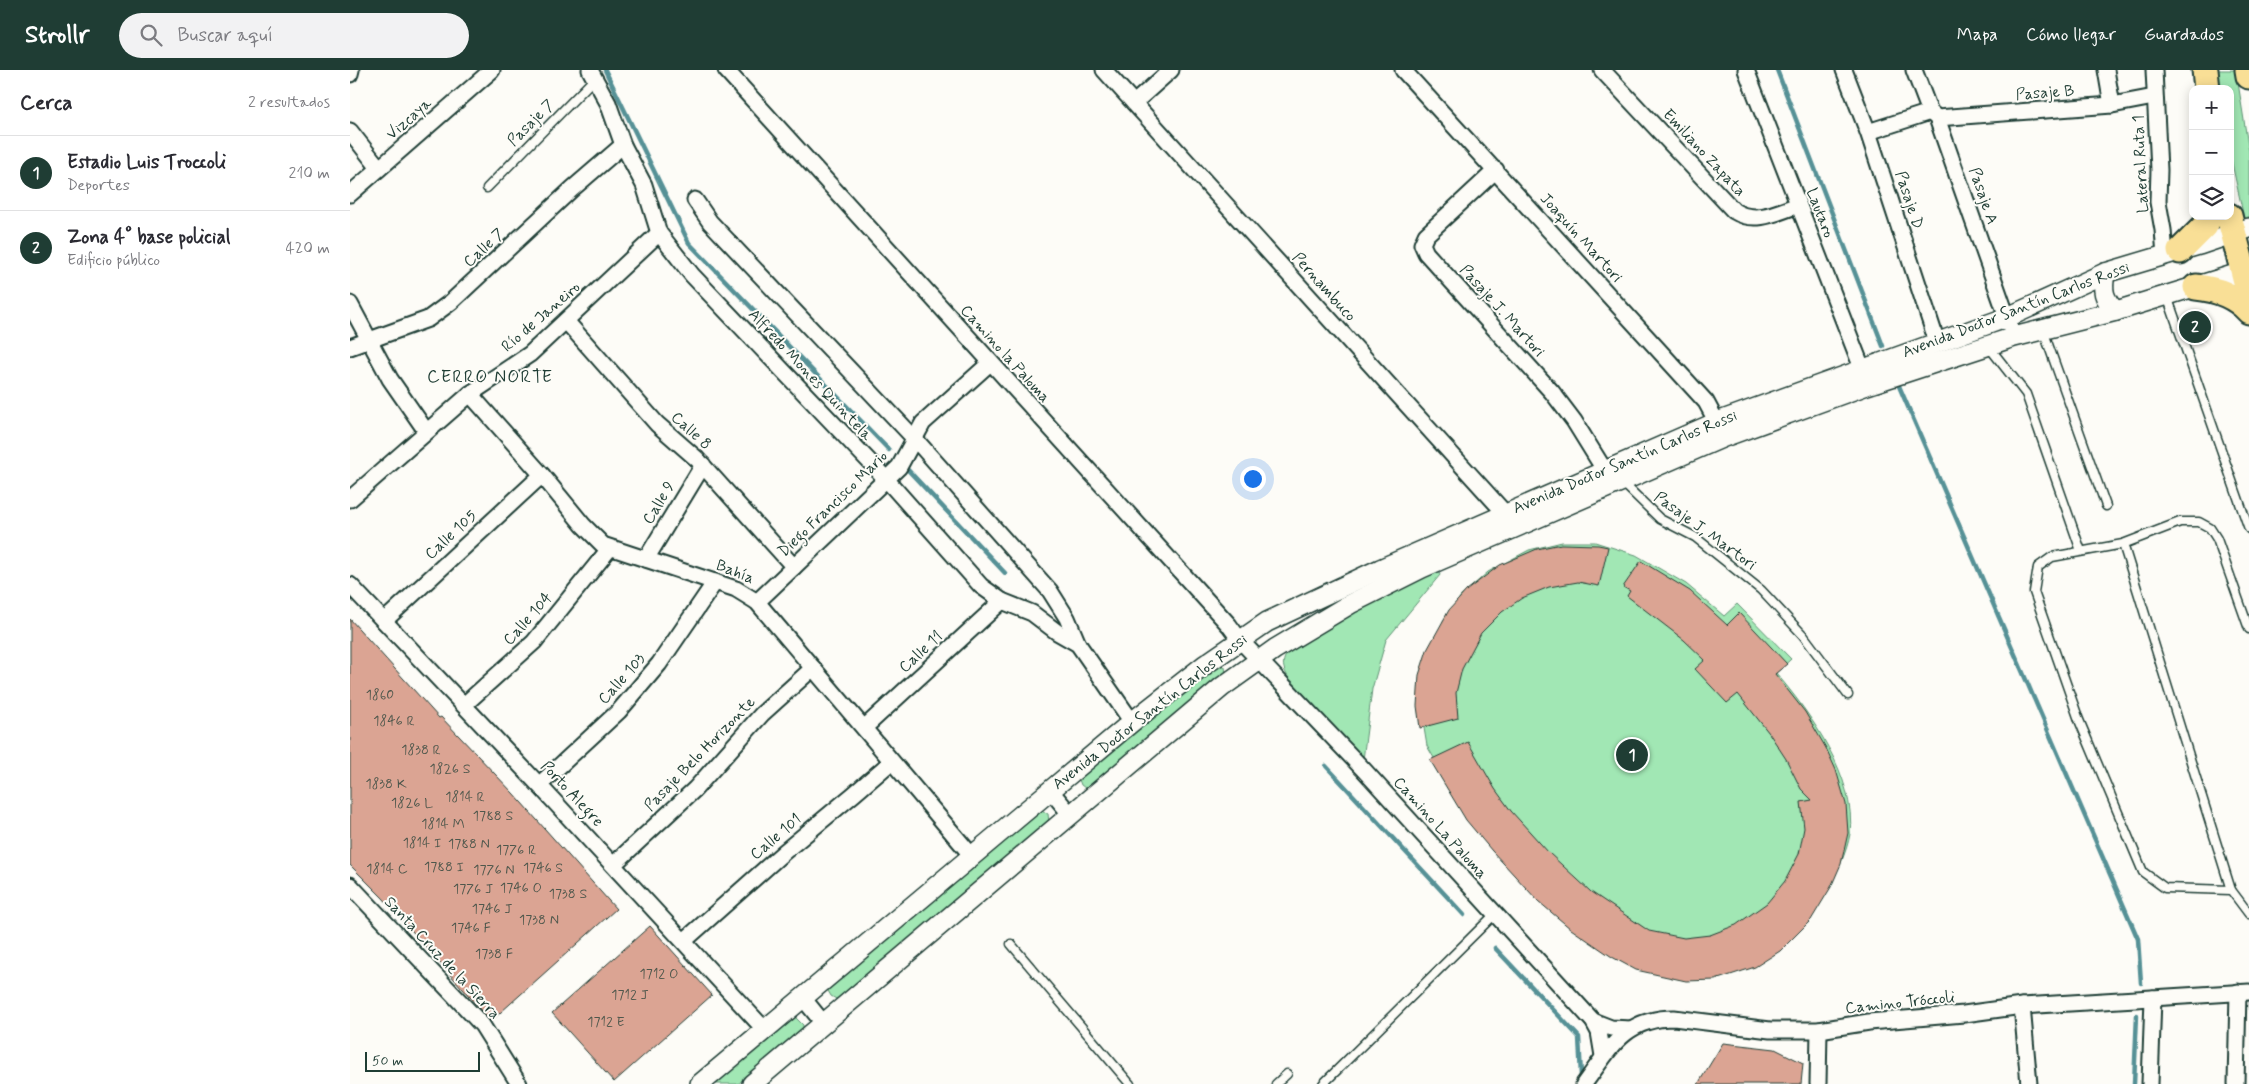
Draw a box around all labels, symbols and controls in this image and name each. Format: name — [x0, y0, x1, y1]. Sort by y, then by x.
search box — [119, 13, 469, 58]
text: Strollr — [25, 20, 89, 51]
icon: search — [137, 21, 165, 49]
text: Buscar aquí — [177, 23, 273, 48]
text: Mapa — [1957, 23, 1998, 47]
text: Cómo llegar — [2026, 23, 2116, 47]
text: Guardados — [2144, 23, 2224, 47]
street label: Pasaje B — [2015, 80, 2075, 106]
map controls — [2189, 85, 2234, 220]
button: + — [2189, 85, 2234, 130]
text: Cerca — [20, 89, 73, 117]
text: 2 resultados — [248, 92, 330, 113]
street label: Vizcaya — [382, 93, 437, 145]
street label: Pasaje 7 — [503, 95, 559, 151]
street label: Emiliano Zapata — [1658, 105, 1750, 201]
street label: Lateral Ruta 1 — [2128, 114, 2154, 214]
button: − — [2189, 130, 2234, 175]
text: Estadio Luis Troccoli — [67, 150, 226, 175]
text: 1 — [32, 163, 40, 184]
text: 210 m — [289, 163, 330, 184]
street label: Pasaje A — [1963, 165, 2003, 227]
street label: Pasaje D — [1890, 168, 1928, 232]
text: Deportes — [67, 175, 130, 196]
button: layers — [2189, 175, 2234, 220]
street label: Lautaro — [1801, 185, 1839, 241]
street label: Joaquín Martori — [1535, 189, 1627, 288]
street label: Calle 7 — [459, 224, 509, 272]
text: Zona 4° base policial — [67, 225, 230, 250]
text: 2 — [32, 238, 40, 259]
text: 420 m — [286, 238, 330, 259]
street label: Pernambuco — [1287, 248, 1361, 326]
text: Edificio público — [67, 250, 160, 271]
street label: Avenida Doctor Santín Carlos Rossi — [1899, 257, 2133, 363]
street label: Pasaje J. Martori — [1455, 260, 1549, 362]
street label: Río de Janeiro — [497, 277, 585, 357]
street label: Camino la Paloma — [955, 301, 1055, 407]
street label: Alfredo Mones Quintela — [743, 305, 877, 446]
pin: 2 — [2179, 308, 2211, 346]
district label: CERRO NORTE — [427, 365, 553, 389]
street label: Avenida Doctor Santín Carlos Rossi — [1510, 405, 1741, 519]
street label: Calle 8 — [666, 407, 716, 455]
street label: Diego Francisco Mario — [774, 446, 893, 563]
your location — [1240, 466, 1266, 492]
street label: Calle 9 — [638, 478, 680, 528]
street label: Pasaje J, Martori — [1650, 487, 1761, 575]
street label: Calle 105 — [420, 505, 482, 564]
street label: Bahía — [713, 555, 757, 589]
street label: Calle 104 — [499, 588, 557, 650]
street label: Calle 11 — [895, 626, 947, 678]
street label: Avenida Doctor Santín Carlos Rossi — [1048, 629, 1252, 795]
street label: Calle 103 — [594, 649, 651, 709]
house number: 1860 — [366, 686, 394, 704]
street label: Pasaje Belo Horizonte — [640, 692, 761, 816]
house number: 1846 R — [373, 712, 415, 730]
pin: 1 — [1616, 736, 1648, 774]
house number: 1838 R — [401, 741, 441, 759]
street label: Porto Alegre — [535, 756, 608, 832]
house number: 1826 S — [430, 760, 471, 778]
street label: Camino La Paloma — [1388, 772, 1492, 884]
house number: 1838 K — [365, 775, 407, 793]
house number: 1814 R — [445, 788, 485, 806]
house number: 1826 L — [391, 794, 433, 812]
house number: 1788 S — [473, 807, 513, 825]
street label: Calle 101 — [746, 809, 806, 865]
house number: 1814 M — [421, 815, 465, 833]
house number: 1814 I — [403, 834, 441, 852]
house number: 1788 N — [448, 835, 490, 853]
house number: 1776 R — [496, 841, 536, 859]
house number: 1788 I — [424, 858, 464, 876]
house number: 1746 S — [523, 859, 563, 877]
house number: 1814 C — [366, 860, 408, 878]
house number: 1776 N — [473, 861, 515, 879]
house number: 1746 O — [500, 879, 542, 897]
house number: 1776 J — [453, 880, 493, 898]
house number: 1738 S — [549, 885, 587, 903]
street label: Santa Cruz de la Sierra — [379, 892, 505, 1024]
house number: 1746 J — [472, 900, 512, 918]
house number: 1738 N — [519, 911, 559, 929]
house number: 1746 F — [451, 919, 491, 937]
house number: 1738 F — [475, 945, 513, 963]
house number: 1712 O — [640, 965, 678, 983]
house number: 1712 J — [611, 986, 649, 1004]
street label: Camino Tróccoli — [1844, 987, 1956, 1019]
house number: 1712 E — [587, 1013, 625, 1031]
scale bar — [365, 1049, 480, 1072]
text: 50 m — [372, 1052, 403, 1070]

